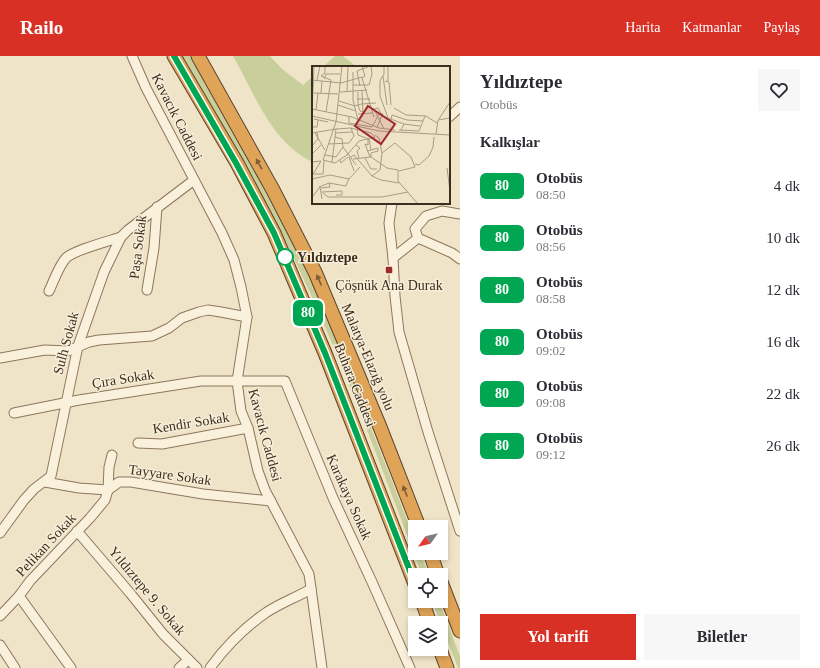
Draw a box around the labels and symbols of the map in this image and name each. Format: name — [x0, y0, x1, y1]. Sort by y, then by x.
inset map — [312, 66, 450, 204]
street label: Kavacık Caddesi — [149, 71, 205, 163]
one-way arrow — [256, 158, 263, 170]
street label: Paşa Sokak — [127, 214, 149, 280]
marker: Yıldıztepe — [276, 248, 294, 266]
place label: Yıldıztepe — [297, 250, 358, 265]
marker: Çöşnük Ana Durak — [384, 265, 394, 275]
one-way arrow — [315, 273, 321, 285]
place label: Çöşnük Ana Durak — [335, 278, 443, 293]
line badge: 80 — [290, 300, 326, 326]
street label: Malatya-Elazığ yolu — [339, 301, 397, 413]
street label: Sulh Sokak — [50, 310, 82, 376]
street label: Buhara Caddesi — [331, 341, 379, 429]
street label: Çıra Sokak — [91, 367, 155, 391]
street label: Kavacık Caddesi — [245, 387, 285, 483]
street label: Kendir Sokak — [152, 410, 230, 436]
street label: Karakaya Sokak — [323, 452, 375, 542]
street label: Tayyare Sokak — [128, 462, 212, 488]
one-way arrow — [402, 484, 408, 496]
street label: Pelikan Sokak — [13, 510, 79, 580]
north arrow — [408, 520, 448, 560]
street label: Yıldıztepe 9. Sokak — [106, 544, 188, 638]

